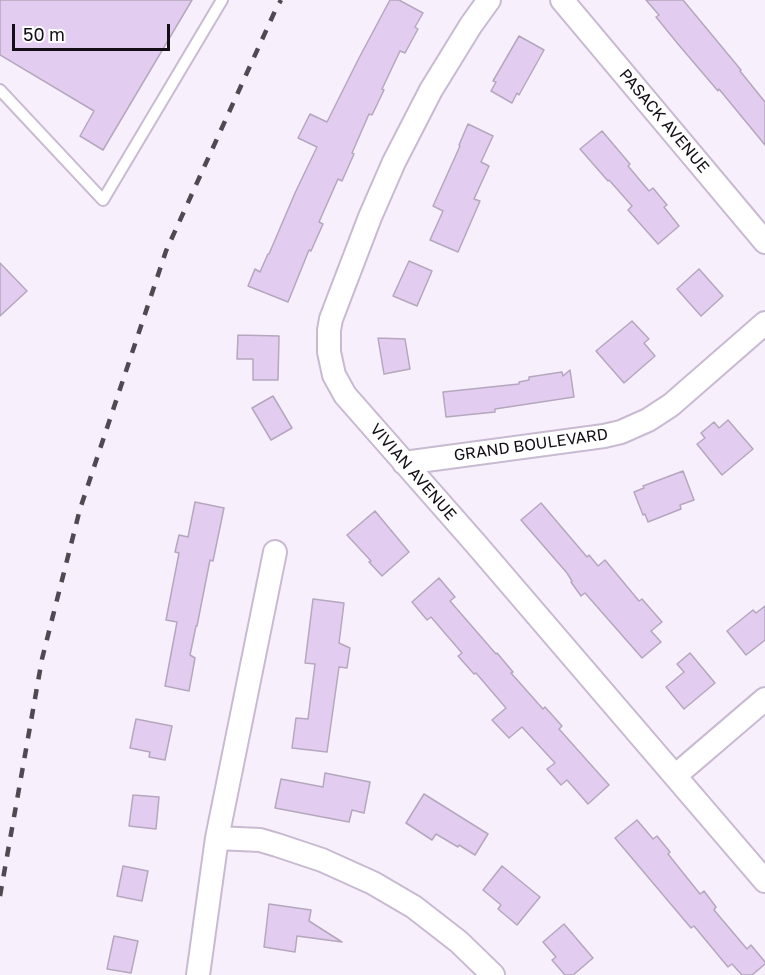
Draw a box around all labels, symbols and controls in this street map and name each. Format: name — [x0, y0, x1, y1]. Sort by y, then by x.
scale bar — [15, 12, 172, 50]
text: 50 m — [23, 23, 65, 45]
street label: PASACK AVENUE — [615, 65, 713, 177]
street label: VIVIAN AVENUE — [366, 420, 460, 524]
street label: GRAND BOULEVARD — [453, 425, 609, 465]

